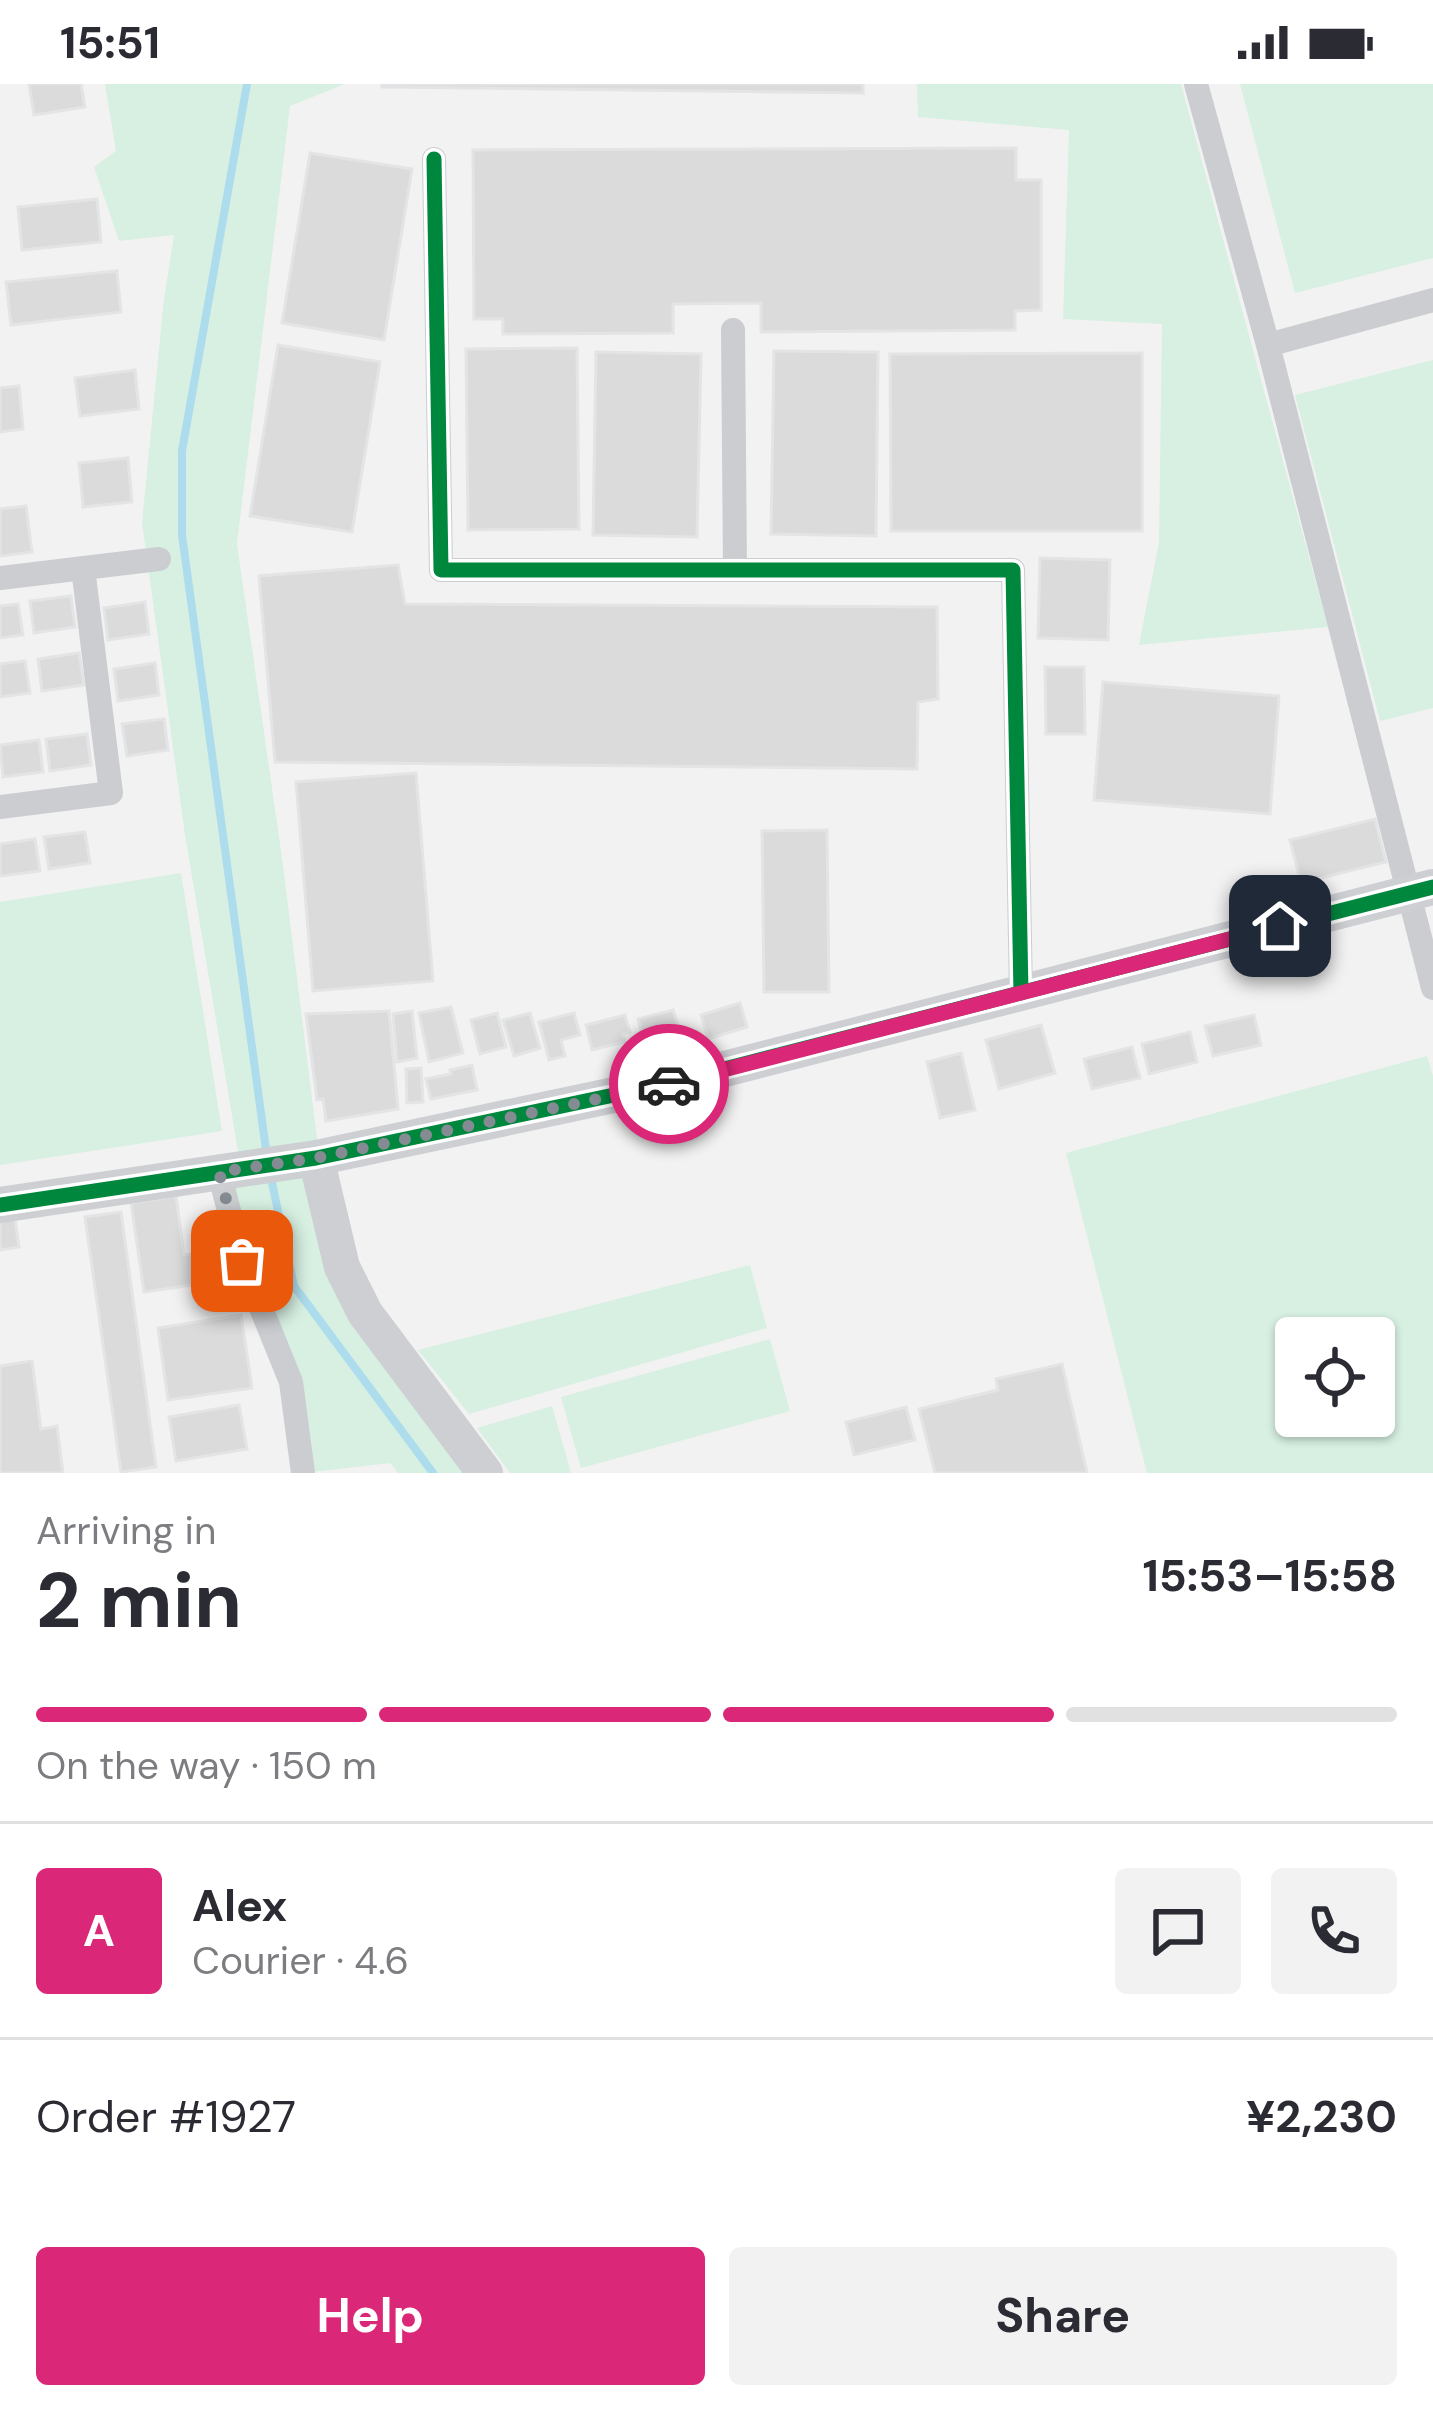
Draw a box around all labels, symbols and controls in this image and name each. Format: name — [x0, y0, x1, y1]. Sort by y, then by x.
text: 15:51 — [60, 13, 160, 72]
pin — [1229, 875, 1331, 977]
icon: home — [1247, 893, 1313, 959]
courier — [609, 1024, 729, 1144]
icon: car — [636, 1051, 702, 1117]
pin — [191, 1210, 293, 1312]
icon: bag — [209, 1228, 275, 1294]
map controls — [1275, 1317, 1395, 1437]
button: locate — [1275, 1317, 1395, 1437]
text: Arriving in — [36, 1505, 216, 1556]
text: 15:53–15:58 — [1142, 1546, 1397, 1605]
text: 2 min — [36, 1550, 242, 1651]
text: On the way · 150 m — [36, 1740, 377, 1791]
button: chat — [1115, 1868, 1241, 1994]
button: phone — [1271, 1868, 1397, 1994]
text: Alex — [192, 1876, 287, 1935]
text: A — [83, 1901, 115, 1960]
text: Courier · 4.6 — [192, 1935, 409, 1986]
text: Order #1927 — [36, 2087, 296, 2146]
text: ¥2,230 — [1246, 2087, 1397, 2146]
button: Help — [36, 2247, 705, 2385]
button: Share — [729, 2247, 1397, 2385]

